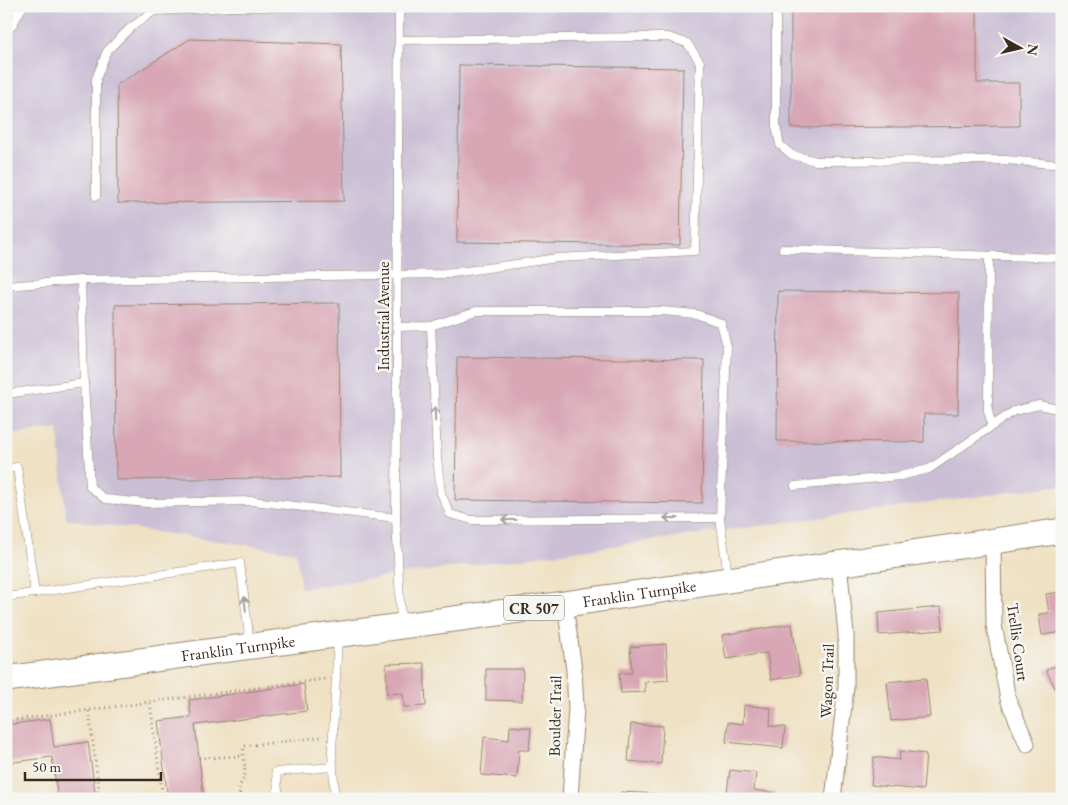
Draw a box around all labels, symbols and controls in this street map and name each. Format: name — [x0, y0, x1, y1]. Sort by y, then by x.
north arrow — [996, 22, 1046, 72]
text: N — [1023, 43, 1043, 57]
street label: Industrial Avenue — [373, 261, 394, 371]
one-way arrow — [430, 406, 440, 422]
one-way arrow — [664, 513, 680, 523]
one-way arrow — [501, 515, 518, 525]
street label: Franklin Turnpike — [581, 574, 697, 612]
road number: CR 507 — [504, 596, 564, 620]
one-way arrow — [240, 597, 250, 613]
street label: Trellis Court — [1002, 602, 1034, 682]
street label: Franklin Turnpike — [180, 630, 296, 666]
street label: Wagon Trail — [815, 643, 839, 719]
street label: Boulder Trail — [544, 675, 566, 757]
scale bar — [25, 750, 161, 782]
text: 50 m — [32, 757, 61, 776]

